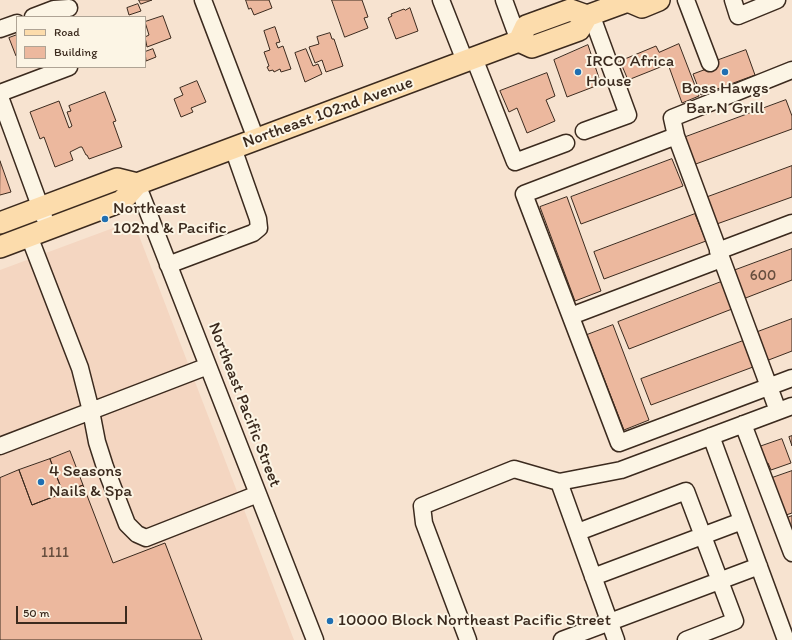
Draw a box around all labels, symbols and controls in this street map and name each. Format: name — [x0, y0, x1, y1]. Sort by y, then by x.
legend — [16, 16, 146, 68]
text: Road — [54, 25, 80, 39]
text: Building — [54, 45, 97, 59]
place label: IRCO Africa House — [586, 52, 674, 92]
marker: IRCO Africa House — [573, 67, 583, 77]
marker: Boss Hawgs Bar N Grill — [720, 67, 730, 77]
street label: Northeast 102nd Avenue — [240, 73, 416, 153]
place label: Boss Hawgs Bar N Grill — [681, 79, 769, 119]
place label: Northeast 102nd & Pacific — [113, 199, 227, 239]
marker: Northeast 102nd & Pacific — [100, 214, 110, 224]
house number: 600 — [750, 267, 776, 285]
street label: Northeast Pacific Street — [203, 320, 285, 490]
place label: 4 Seasons Nails & Spa — [49, 462, 132, 502]
marker: 4 Seasons Nails & Spa — [36, 477, 46, 487]
house number: 1111 — [41, 544, 69, 562]
scale bar — [18, 598, 129, 624]
text: 50 m — [23, 606, 49, 620]
place label: 10000 Block Northeast Pacific Street — [338, 611, 611, 631]
marker: 10000 Block Northeast Pacific Street — [325, 616, 335, 626]

